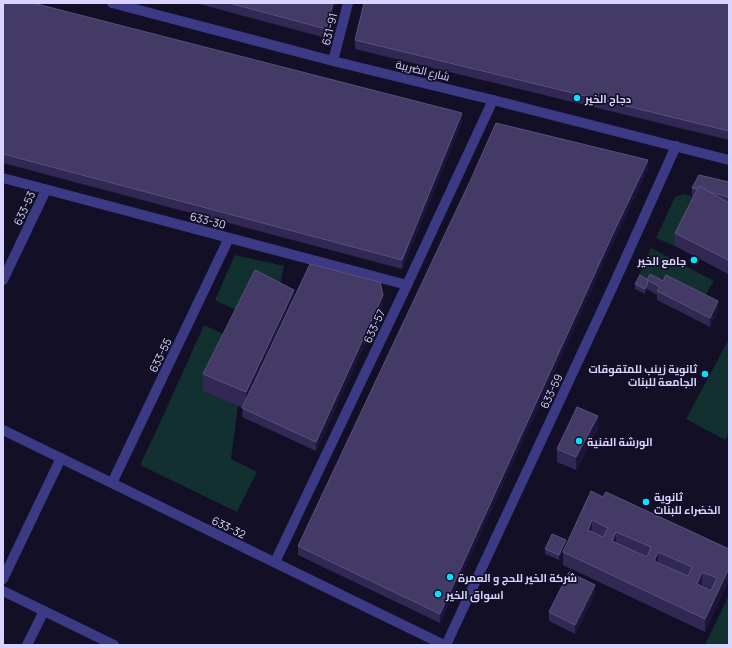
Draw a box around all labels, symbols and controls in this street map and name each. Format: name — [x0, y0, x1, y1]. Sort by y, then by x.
street label: 631-91 — [318, 11, 340, 47]
street label: شارع الضريبة — [394, 56, 452, 85]
place label: دجاج الخير — [584, 91, 631, 107]
marker: دجاج الخير — [572, 93, 582, 103]
street label: 633-53 — [10, 188, 38, 228]
street label: 633-30 — [188, 208, 228, 232]
place label: جامع الخير — [636, 253, 686, 269]
marker: جامع الخير — [689, 255, 699, 265]
street label: 633-57 — [360, 307, 388, 345]
street label: 633-55 — [145, 335, 175, 375]
place label: ثانوية زينب للمتقوقات الجامعة للبنات — [588, 361, 698, 389]
marker: ثانوية زينب للمتقوقات الجامعة للبنات — [700, 369, 710, 379]
street label: 633-59 — [536, 371, 566, 411]
place label: الورشة الفنية — [587, 434, 653, 450]
marker: الورشة الفنية — [574, 436, 584, 446]
place label: ثانوية الخضراء للبنات — [654, 489, 721, 517]
marker: ثانوية الخضراء للبنات — [641, 497, 651, 507]
street label: 633-32 — [210, 512, 248, 542]
place label: شركة الخير للحج و العمرة — [458, 570, 577, 586]
marker: شركة الخير للحج و العمرة — [445, 572, 455, 582]
place label: اسواق الخير — [445, 587, 504, 603]
marker: اسواق الخير — [433, 589, 443, 599]

